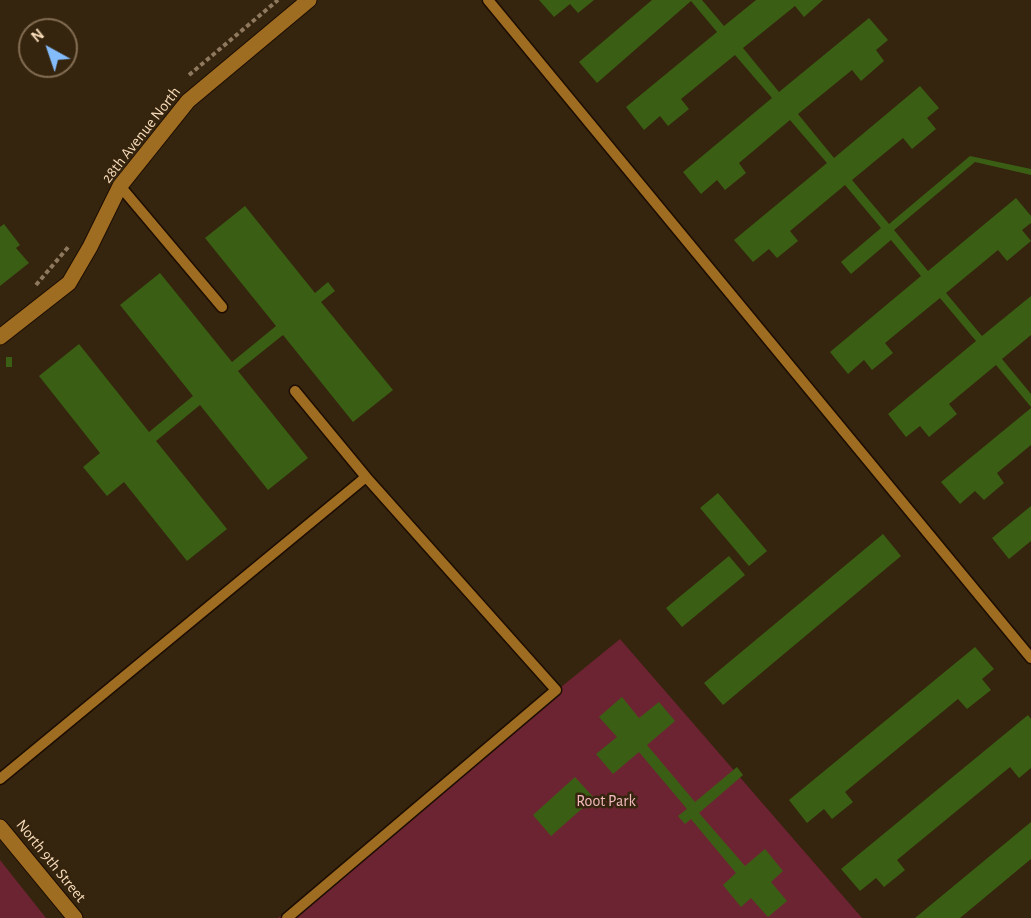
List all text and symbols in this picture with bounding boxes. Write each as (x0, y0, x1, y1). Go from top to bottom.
north arrow (18, 18, 78, 78)
text: N (28, 26, 47, 45)
street label: 28th Avenue North (97, 83, 185, 187)
park label: Root Park (576, 791, 636, 811)
street label: North 9th Street (12, 816, 90, 906)

